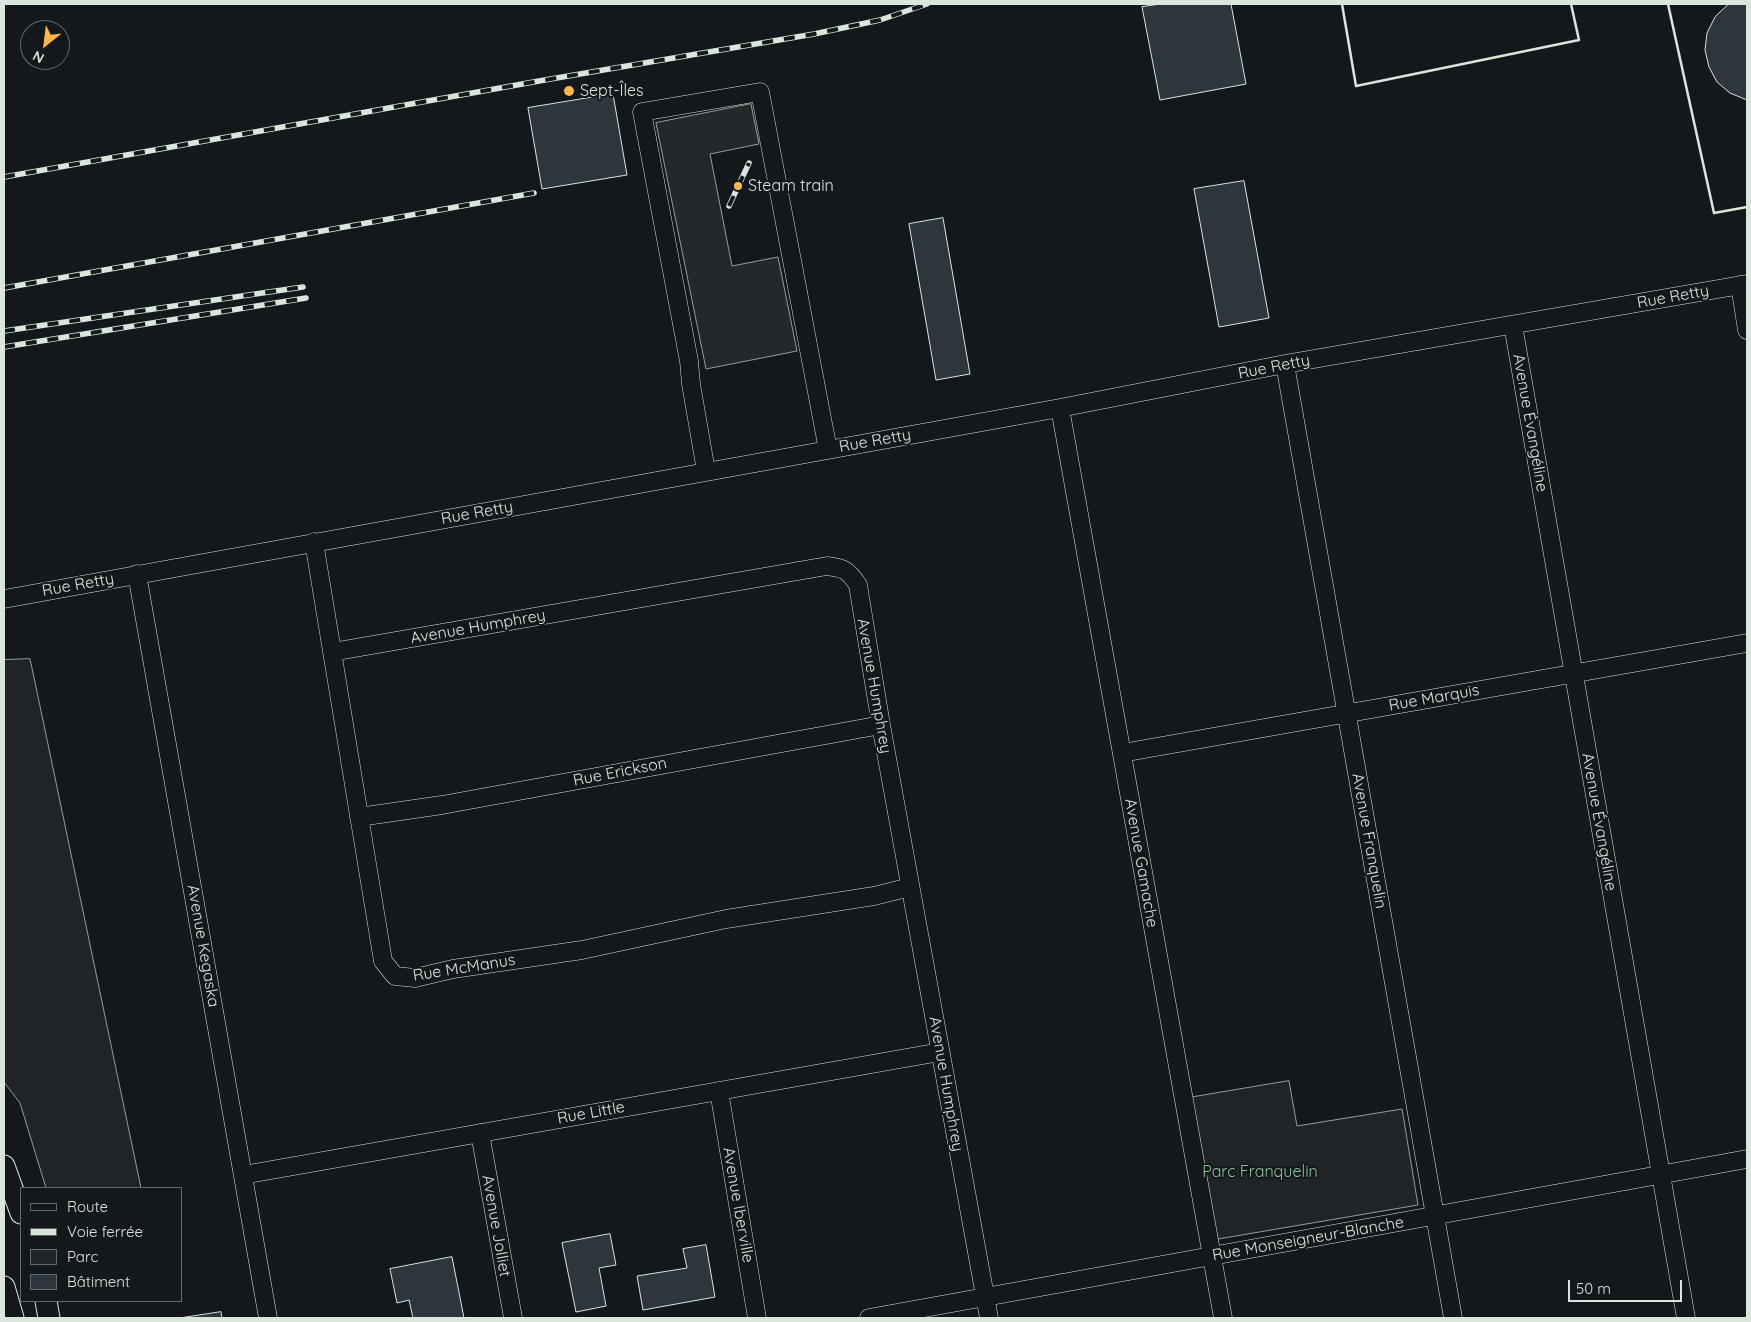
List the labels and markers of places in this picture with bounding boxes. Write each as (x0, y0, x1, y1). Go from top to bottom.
place label: Sept-Îles (580, 81, 643, 101)
marker: Sept-Îles (562, 84, 576, 98)
place label: Steam train (748, 176, 834, 196)
marker: Steam train (732, 180, 744, 192)

